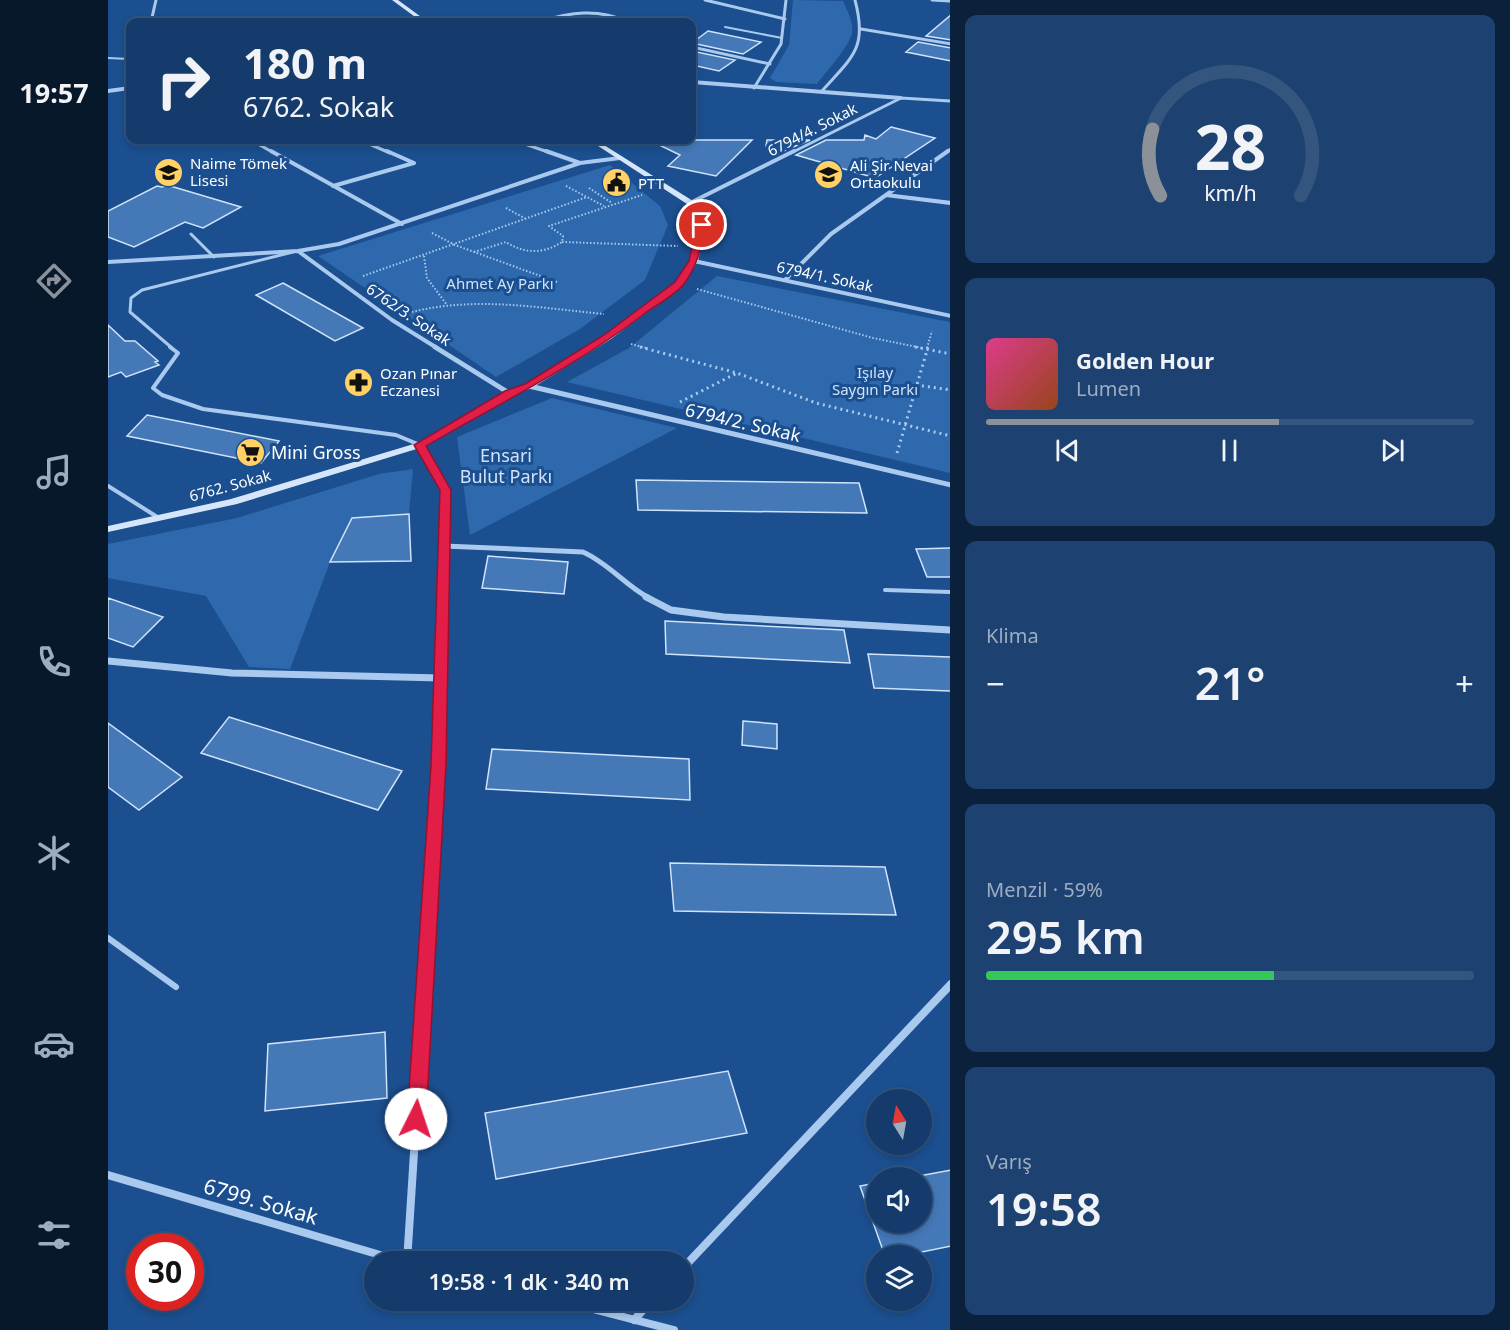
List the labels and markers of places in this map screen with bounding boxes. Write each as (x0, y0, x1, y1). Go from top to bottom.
place label: Naime Tömek Lisesi (190, 153, 287, 190)
place label: Ali Şir Nevai Ortaokulu (850, 155, 933, 192)
school or university icon: Naime Tömek Lisesi (153, 156, 185, 188)
school or university icon: Ali Şir Nevai Ortaokulu (813, 158, 845, 190)
public building icon: PTT (601, 167, 633, 199)
place label: PTT (638, 173, 665, 193)
pin (676, 199, 727, 250)
place label: Ozan Pınar Eczanesi (380, 363, 457, 400)
pharmacy icon: Ozan Pınar Eczanesi (343, 366, 375, 398)
supermarket icon: Mini Gross (234, 436, 266, 468)
place label: Mini Gross (271, 440, 361, 464)

